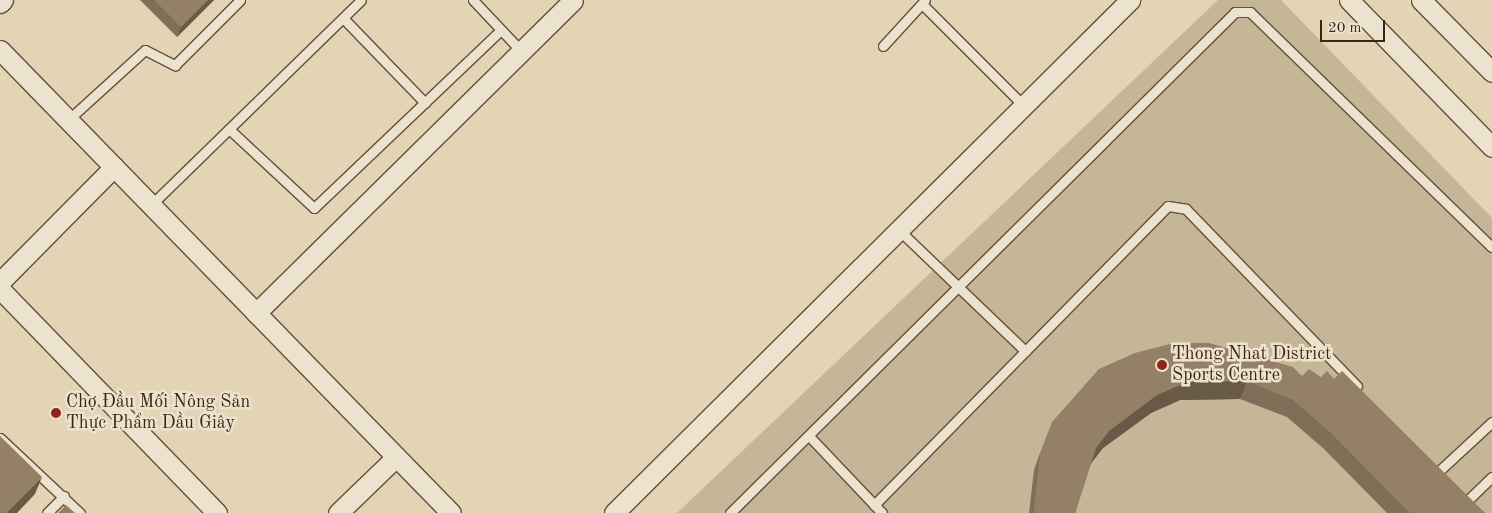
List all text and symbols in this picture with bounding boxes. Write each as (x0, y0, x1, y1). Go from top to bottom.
scale bar (1322, 10, 1387, 42)
text: 20 m (1328, 21, 1362, 36)
place label: Thong Nhat District Sports Centre (1172, 344, 1331, 386)
marker: Thong Nhat District Sports Centre (1156, 359, 1168, 371)
place label: Chợ Đầu Mối Nông Sản Thực Phẩm Dầu Giây (66, 392, 250, 434)
marker: Chợ Đầu Mối Nông Sản Thực Phẩm Dầu Giây (50, 407, 62, 419)

